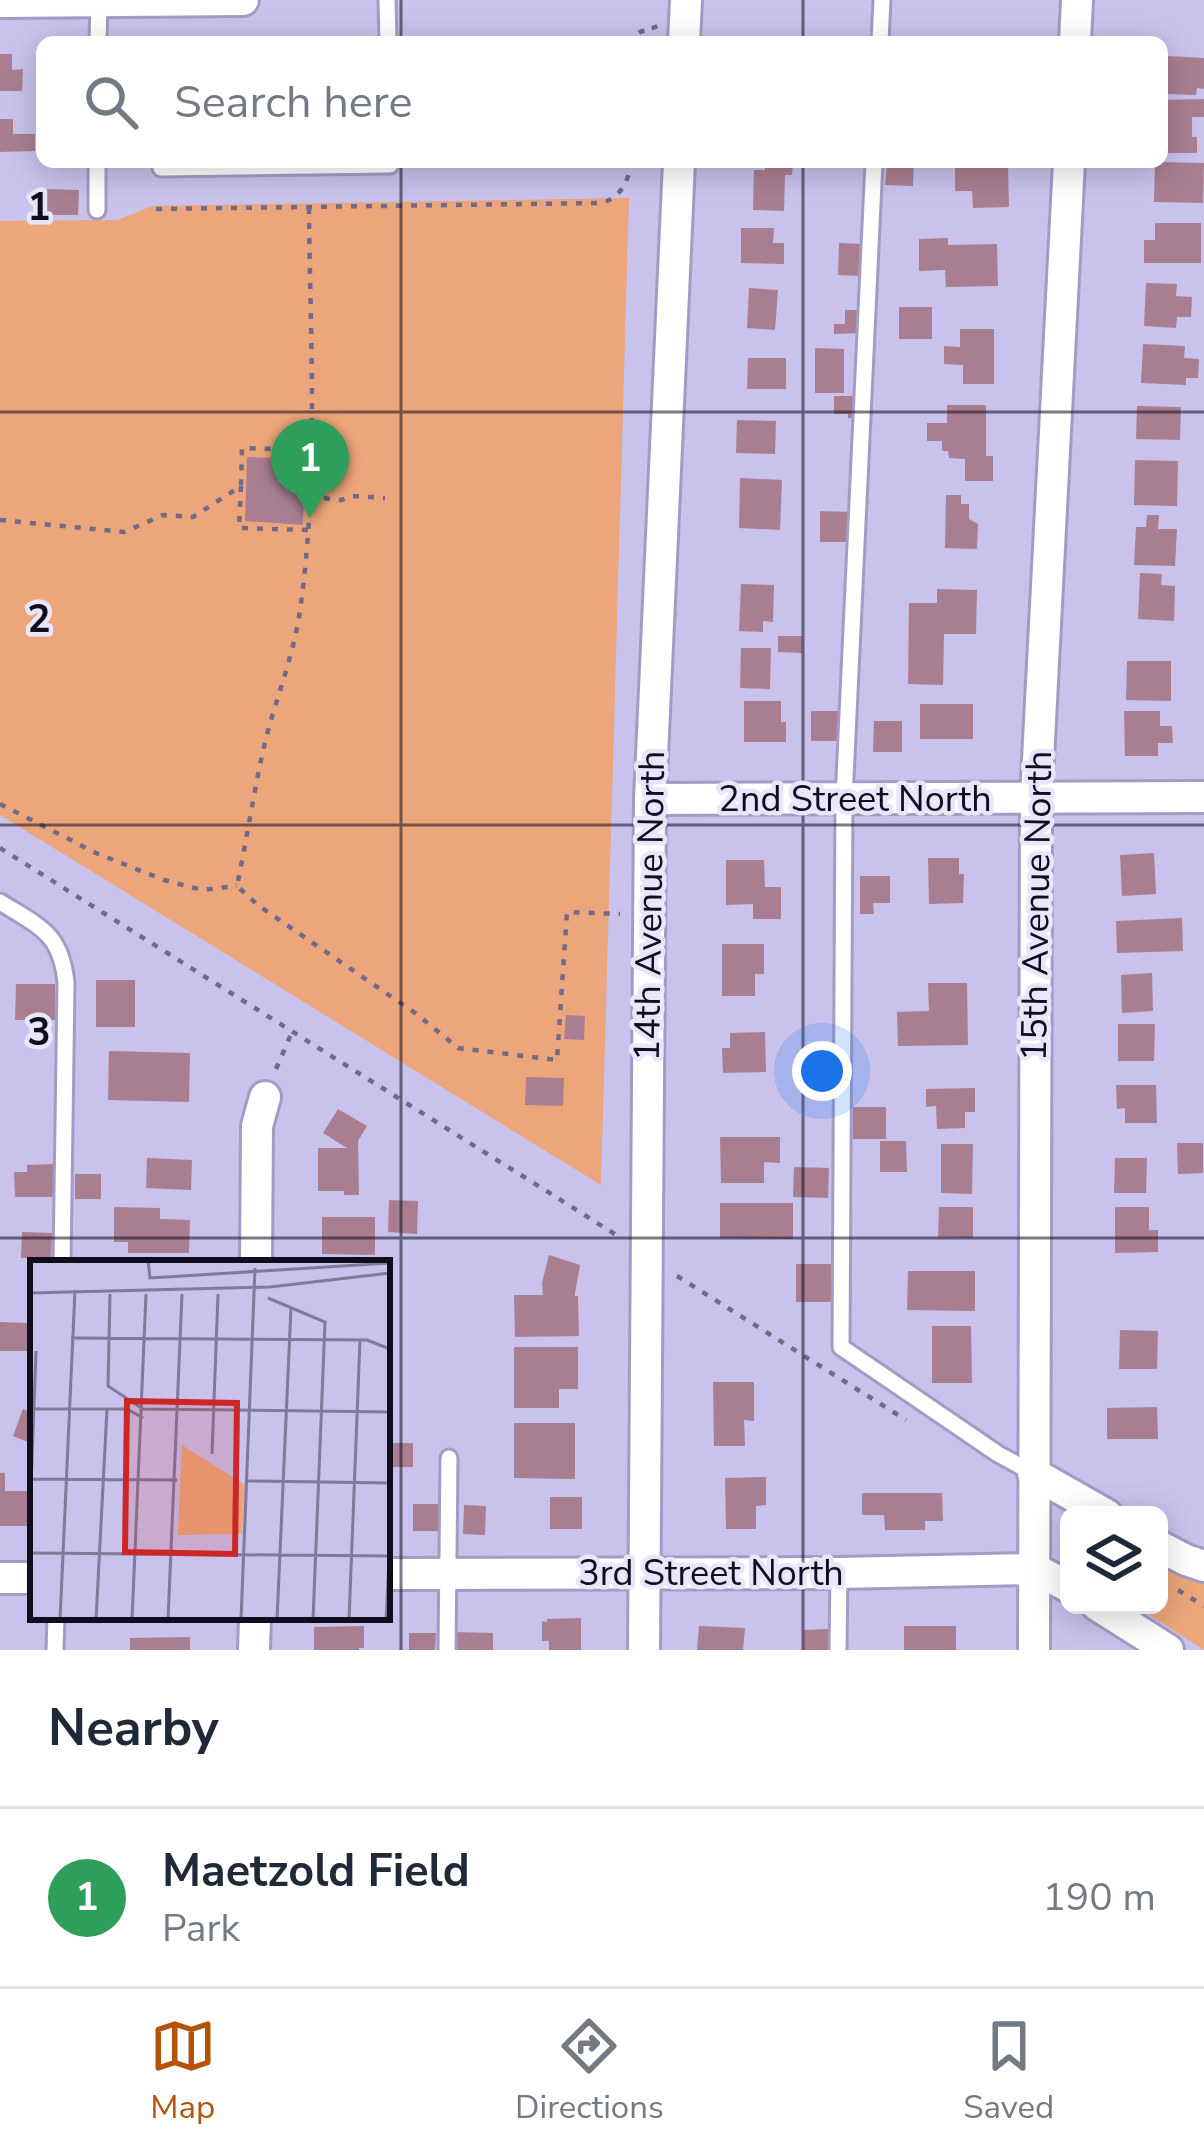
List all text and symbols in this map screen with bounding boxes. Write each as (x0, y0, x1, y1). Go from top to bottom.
search box (36, 36, 1168, 168)
icon: search (78, 69, 144, 135)
text: Search here (174, 72, 413, 133)
text: 1 (27, 181, 51, 234)
pin: 1 (271, 419, 349, 518)
text: 2 (27, 593, 51, 646)
street label: 14th Avenue North (623, 750, 677, 1062)
street label: 15th Avenue North (1010, 750, 1064, 1062)
street label: 2nd Street North (718, 775, 992, 824)
text: 3 (27, 1006, 51, 1059)
your location (792, 1041, 852, 1101)
inset map (30, 1260, 390, 1620)
map controls (1060, 1506, 1168, 1614)
button: layers (1060, 1506, 1168, 1614)
street label: 3rd Street North (578, 1549, 844, 1598)
text: Nearby (48, 1693, 219, 1763)
text: Maetzold Field (162, 1841, 470, 1902)
text: 1 (75, 1871, 99, 1924)
text: 190 m (1042, 1871, 1156, 1924)
text: Park (162, 1902, 240, 1955)
tab: Map (150, 2013, 216, 2130)
tab: Directions (515, 2013, 664, 2130)
tab: Saved (963, 2013, 1054, 2130)

